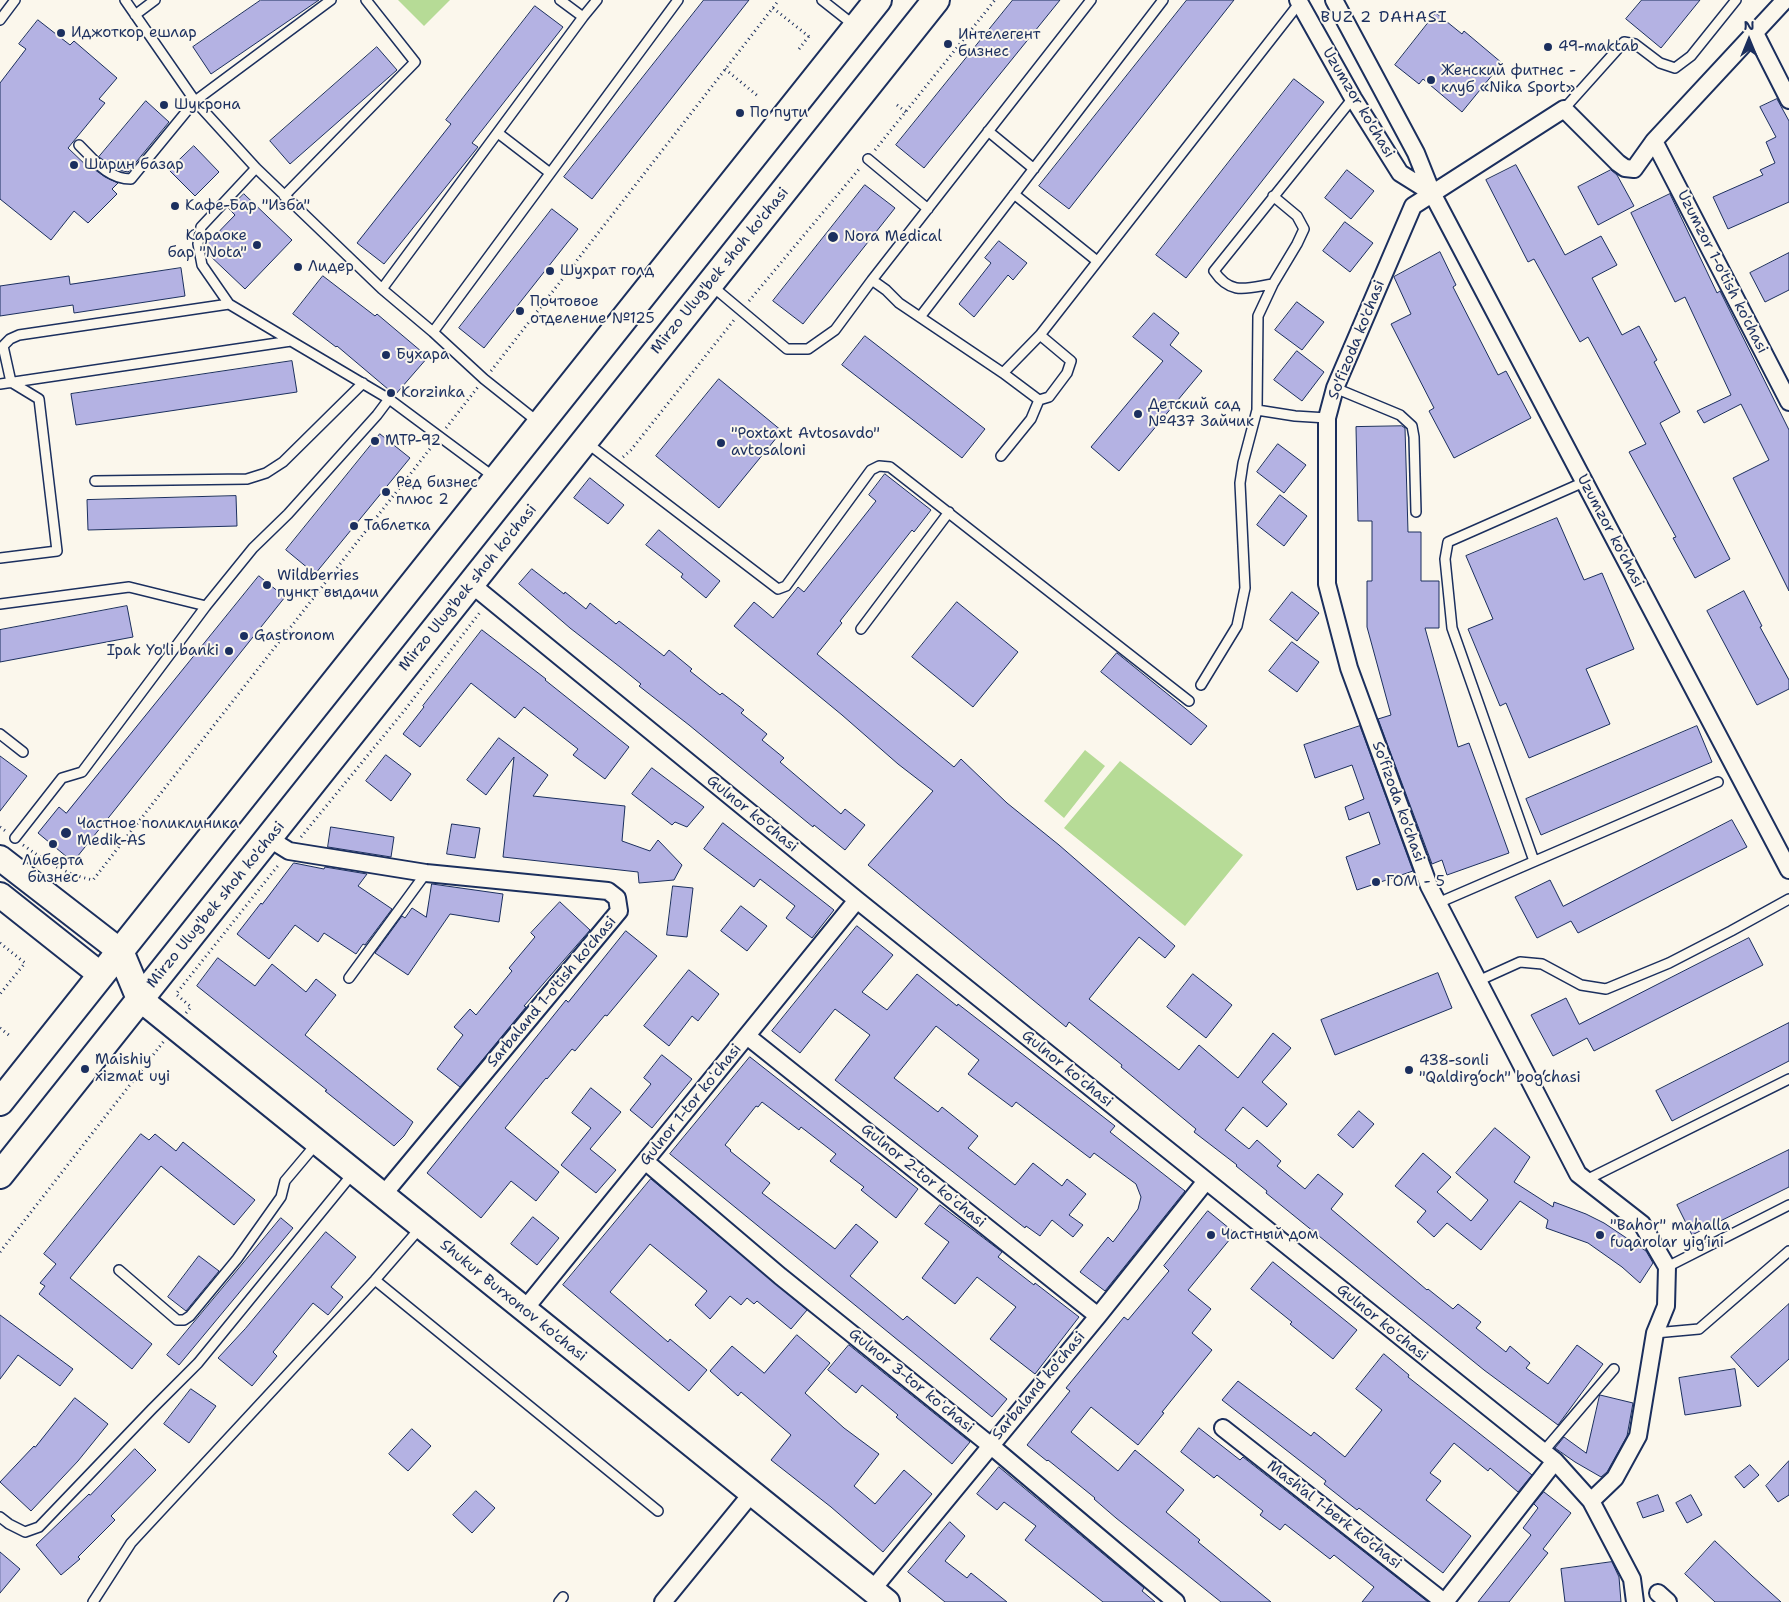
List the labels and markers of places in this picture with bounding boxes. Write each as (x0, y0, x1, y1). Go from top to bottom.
place label: Иджоткор ешлар (71, 24, 197, 42)
place label: Интелегент бизнес (958, 26, 1040, 61)
marker: Иджоткор ешлар (55, 27, 67, 39)
marker: Интелегент бизнес (942, 38, 954, 50)
place label: 49-maktab (1558, 38, 1639, 56)
marker: 49-maktab (1542, 41, 1554, 53)
place label: Женский фитнес - клуб «Nika Sport» (1441, 62, 1576, 97)
marker: Женский фитнес - клуб «Nika Sport» (1425, 74, 1437, 86)
place label: Шукрона (174, 96, 240, 114)
marker: Шукрона (158, 99, 170, 111)
place label: По пути (750, 104, 808, 122)
marker: По пути (734, 107, 746, 119)
place label: Ширин базар (84, 156, 184, 174)
marker: Ширин базар (68, 159, 80, 171)
place label: Кафе-Бар "Изба" (185, 197, 310, 215)
marker: Кафе-Бар "Изба" (169, 200, 181, 212)
place label: Караоке бар "Nota" (167, 227, 247, 262)
place label: Nora Medical (844, 228, 942, 246)
marker: Nora Medical (826, 230, 840, 244)
marker: Караоке бар "Nota" (251, 239, 263, 251)
place label: Лидер (308, 258, 354, 276)
marker: Лидер (292, 261, 304, 273)
place label: Шухрат голд (560, 262, 654, 280)
marker: Шухрат голд (544, 265, 556, 277)
place label: Почтовое отделение №125 (530, 293, 655, 328)
marker: Почтовое отделение №125 (514, 305, 526, 317)
place label: Бухара (396, 346, 449, 364)
marker: Бухара (380, 349, 392, 361)
place label: Korzinka (401, 384, 465, 402)
marker: Korzinka (385, 387, 397, 399)
place label: Детский сад №437 Зайчик (1148, 396, 1254, 431)
marker: Детский сад №437 Зайчик (1132, 408, 1144, 420)
place label: "Poxtaxt Avtosavdo" avtosaloni (731, 425, 880, 460)
place label: MTP-92 (385, 432, 441, 450)
marker: MTP-92 (369, 435, 381, 447)
marker: "Poxtaxt Avtosavdo" avtosaloni (715, 437, 727, 449)
place label: Ред бизнес плюс 2 (396, 474, 478, 509)
marker: Ред бизнес плюс 2 (380, 486, 392, 498)
place label: Таблетка (364, 517, 431, 535)
marker: Таблетка (348, 520, 360, 532)
place label: Wildberries пункт выдачи (277, 567, 379, 602)
marker: Wildberries пункт выдачи (261, 579, 273, 591)
place label: Gastronom (254, 627, 335, 645)
marker: Gastronom (238, 630, 250, 642)
place label: Ipak Yo'li banki (107, 642, 219, 660)
marker: Ipak Yo'li banki (223, 645, 235, 657)
place label: Частное поликлиника Medik-AS (77, 815, 239, 850)
marker: Частное поликлиника Medik-AS (59, 826, 73, 840)
marker: Либерта бизнес (47, 838, 59, 850)
place label: Либерта бизнес (22, 852, 84, 887)
place label: ГОМ - 5 (1386, 873, 1445, 891)
marker: ГОМ - 5 (1370, 876, 1382, 888)
place label: Maishiy xizmat uyi (95, 1051, 170, 1086)
place label: 438-sonli "Qaldirg‘och" bog‘chasi (1419, 1052, 1581, 1087)
marker: Maishiy xizmat uyi (79, 1063, 91, 1075)
marker: 438-sonli "Qaldirg‘och" bog‘chasi (1403, 1064, 1415, 1076)
place label: "Bahor" mahalla fuqarolar yig‘ini (1610, 1217, 1730, 1252)
place label: Частный дом (1221, 1226, 1318, 1244)
marker: Частный дом (1205, 1229, 1217, 1241)
marker: "Bahor" mahalla fuqarolar yig‘ini (1594, 1229, 1606, 1241)

